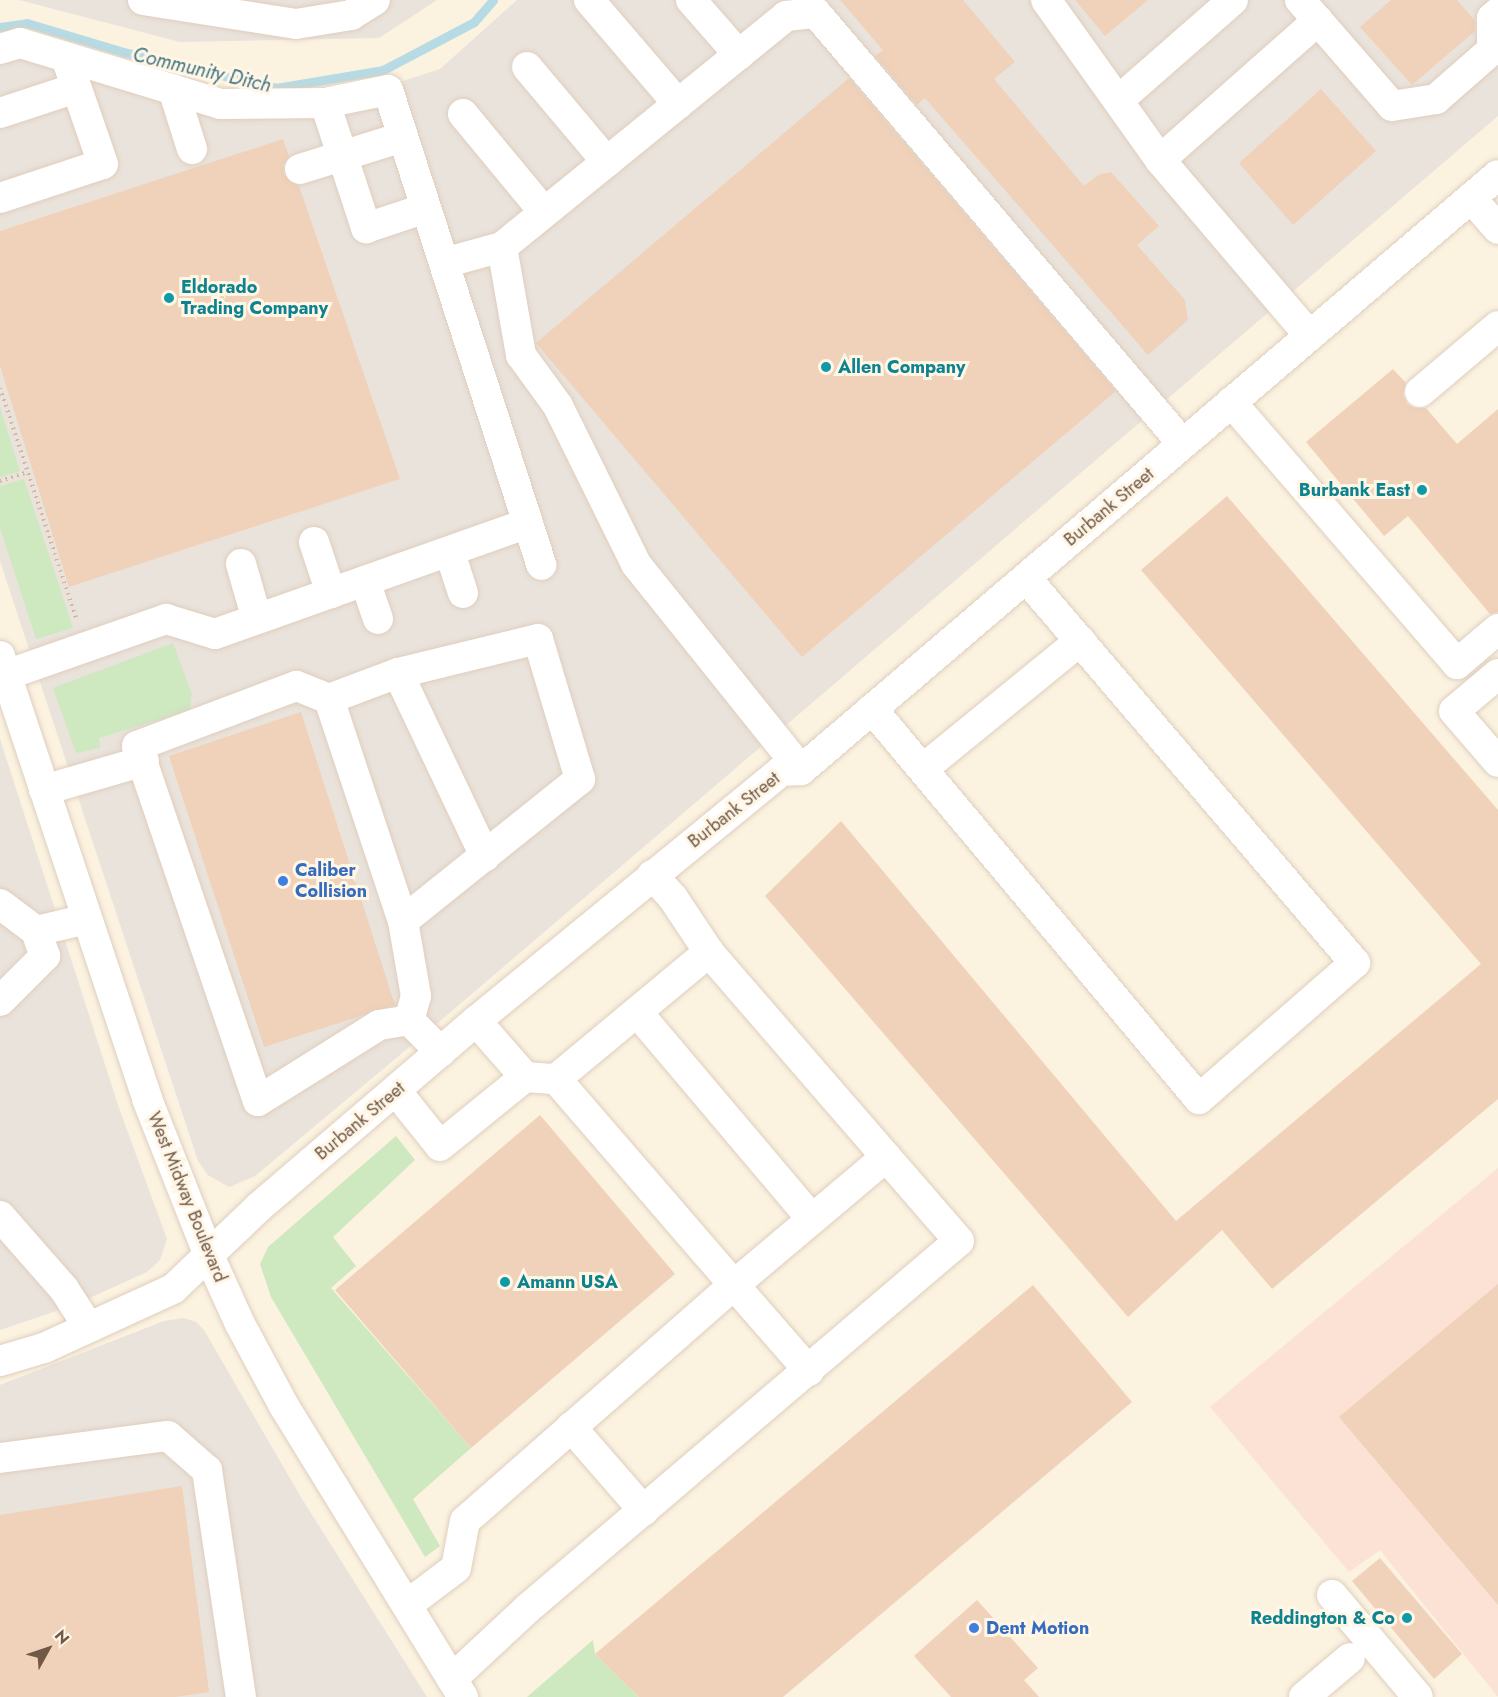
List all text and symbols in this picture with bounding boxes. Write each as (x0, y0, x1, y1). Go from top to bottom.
water label: Community Ditch (131, 42, 273, 98)
place label: Eldorado Trading Company (181, 277, 328, 320)
marker: Eldorado Trading Company (162, 291, 176, 305)
place label: Allen Company (838, 356, 965, 378)
marker: Allen Company (819, 360, 833, 374)
street label: Burbank Street (1060, 463, 1158, 551)
place label: Burbank East (1299, 479, 1410, 501)
marker: Burbank East (1415, 483, 1429, 497)
street label: Burbank Street (684, 768, 784, 852)
place label: Caliber Collision (295, 860, 367, 902)
marker: Caliber Collision (276, 874, 290, 888)
street label: Burbank Street (311, 1077, 409, 1165)
street label: West Midway Boulevard (143, 1109, 231, 1285)
place label: Amann USA (517, 1271, 618, 1293)
marker: Amann USA (498, 1275, 512, 1289)
place label: Reddington & Co (1250, 1607, 1395, 1629)
marker: Reddington & Co (1400, 1611, 1414, 1625)
place label: Dent Motion (986, 1617, 1089, 1639)
north arrow (18, 1619, 78, 1679)
marker: Dent Motion (967, 1621, 981, 1635)
text: N (49, 1625, 75, 1649)

